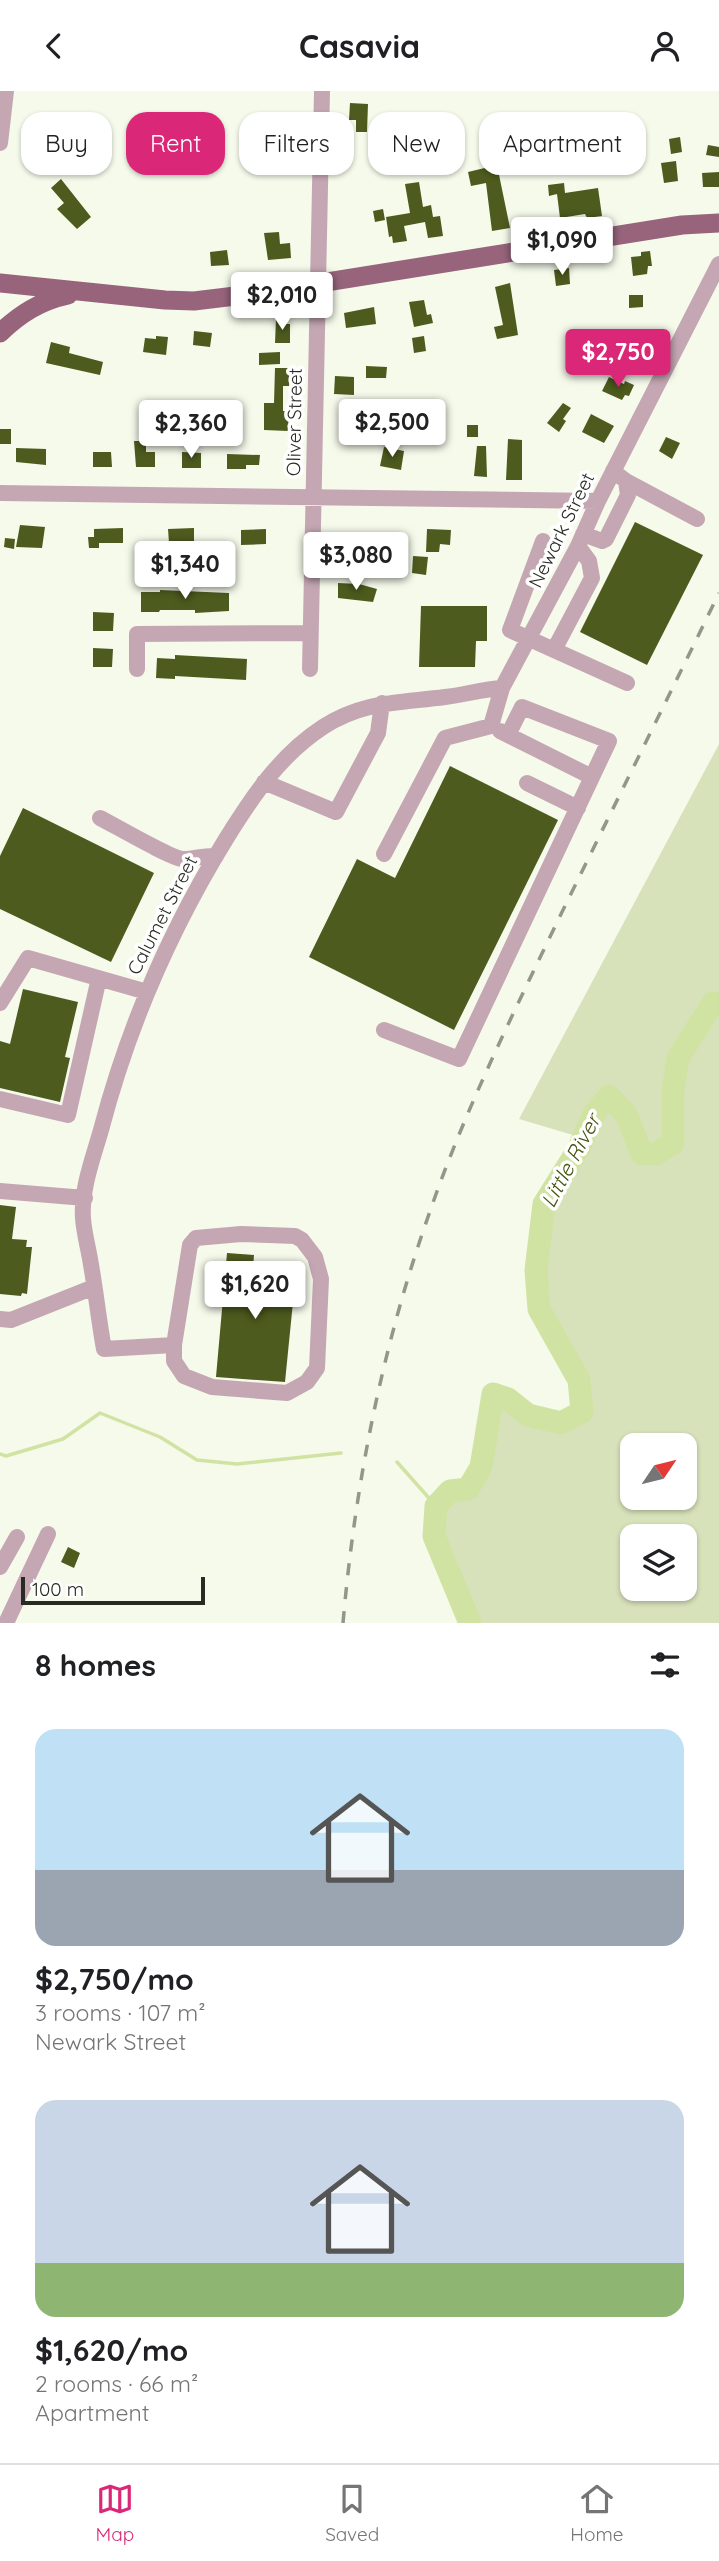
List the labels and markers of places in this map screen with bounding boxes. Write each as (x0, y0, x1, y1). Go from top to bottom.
pin: $1,090 (505, 218, 619, 277)
pin: $2,010 (225, 273, 339, 332)
pin: $2,750 (561, 329, 675, 389)
pin: $2,500 (335, 399, 449, 459)
pin: $2,360 (134, 401, 248, 460)
pin: $3,080 (299, 533, 413, 592)
pin: $1,340 (128, 541, 242, 601)
pin: $1,620 (198, 1261, 312, 1321)

